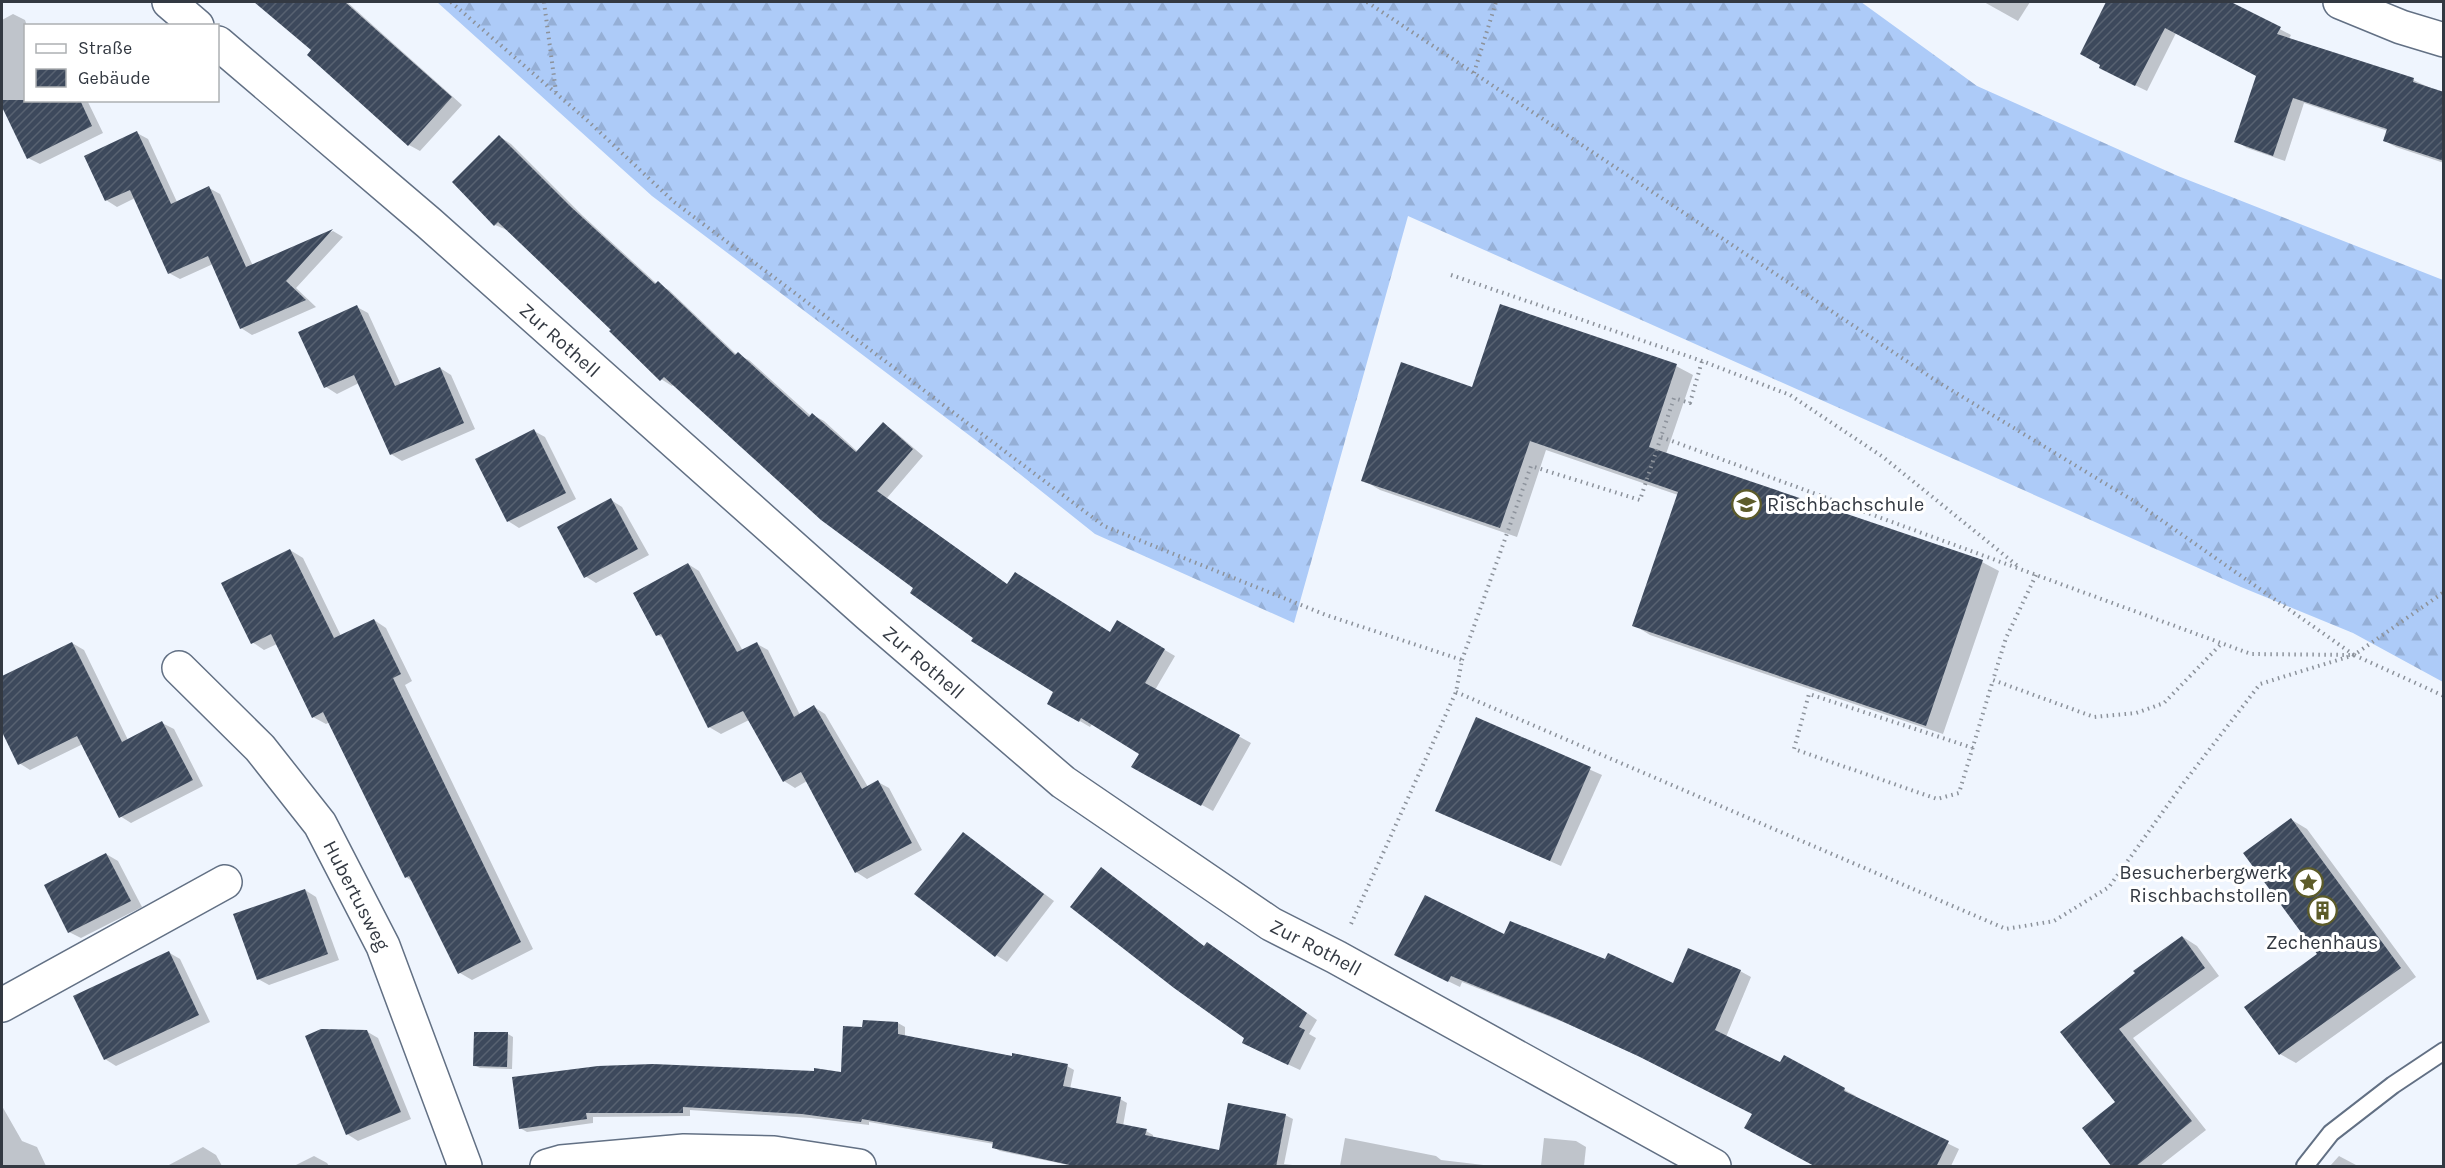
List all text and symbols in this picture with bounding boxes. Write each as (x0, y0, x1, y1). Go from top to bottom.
legend (24, 24, 219, 102)
text: Straße (78, 37, 132, 59)
text: Gebäude (78, 67, 150, 89)
street label: Zur Rothell (515, 298, 605, 382)
school or university icon: Rischbachschule (1730, 488, 1762, 520)
place label: Rischbachschule (1767, 493, 1924, 516)
street label: Zur Rothell (878, 621, 969, 704)
street label: Hubertusweg (319, 836, 395, 954)
place label: Besucherbergwerk Rischbachstollen (2119, 861, 2288, 907)
place icon: Besucherbergwerk Rischbachstollen (2293, 867, 2325, 899)
building icon: Zechenhaus (2306, 895, 2338, 927)
street label: Zur Rothell (1266, 914, 1366, 980)
place label: Zechenhaus (2266, 931, 2378, 954)

